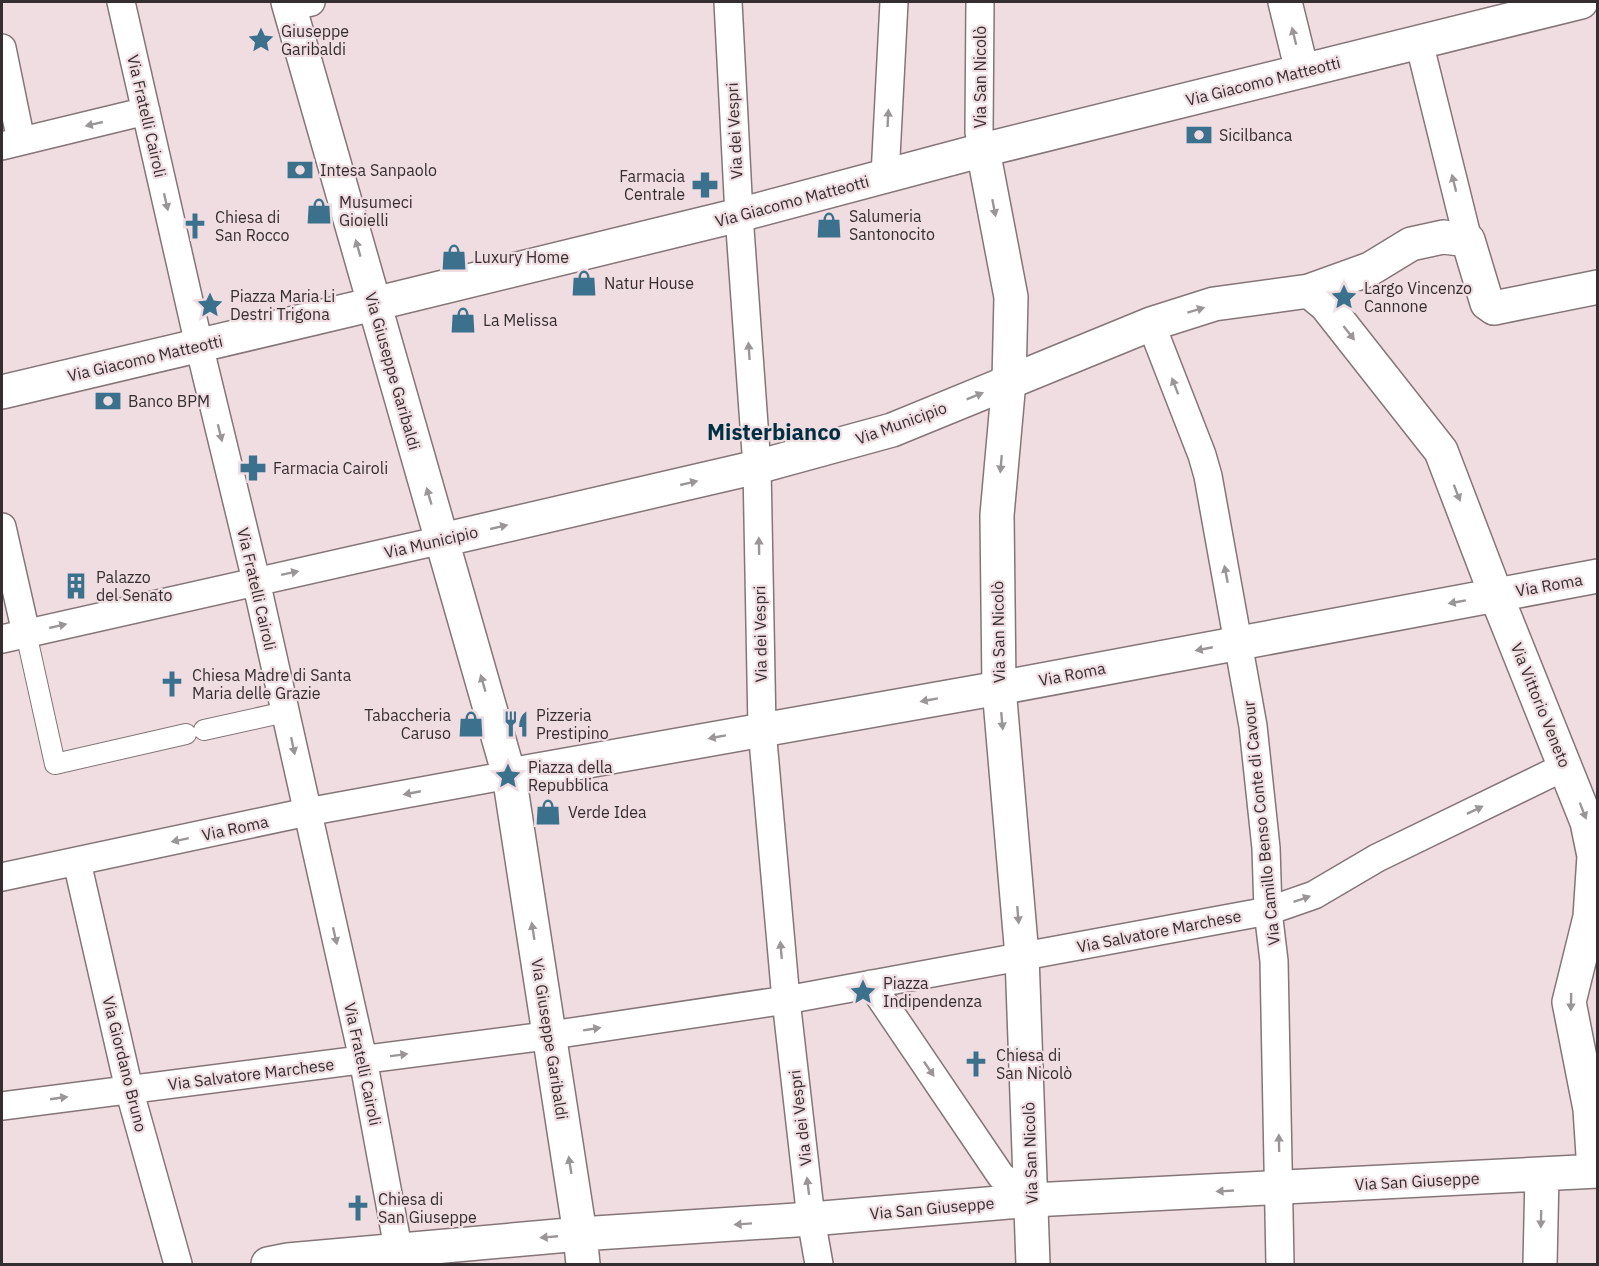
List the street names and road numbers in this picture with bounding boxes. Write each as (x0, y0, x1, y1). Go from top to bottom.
street label: Via San Nicolò (970, 26, 990, 128)
street label: Via Giacomo Matteotti (1184, 52, 1342, 110)
street label: Via Fratelli Cairoli (123, 53, 171, 179)
street label: Via dei Vespri (721, 82, 747, 180)
street label: Via Giacomo Matteotti (713, 171, 871, 231)
street label: Via Giuseppe Garibaldi (361, 290, 425, 452)
street label: Via Giacomo Matteotti (65, 330, 225, 386)
street label: Via Municipio (853, 397, 949, 449)
street label: Via Municipio (382, 522, 480, 562)
street label: Via Fratelli Cairoli (233, 526, 281, 652)
street label: Via Roma (1514, 569, 1584, 601)
street label: Via San Nicolò (987, 581, 1009, 683)
street label: Via dei Vespri (749, 585, 771, 683)
street label: Via Vittorio Veneto (1507, 640, 1575, 770)
street label: Via Roma (1037, 658, 1107, 690)
street label: Via Camillo Benso Conte di Cavour (1238, 700, 1284, 946)
street label: Via Roma (200, 811, 271, 845)
street label: Via Salvatore Marchese (1075, 905, 1243, 957)
street label: Via Giuseppe Garibaldi (527, 957, 573, 1121)
street label: Via Giordano Bruno (98, 994, 152, 1134)
street label: Via Fratelli Cairoli (340, 1001, 386, 1127)
street label: Via Salvatore Marchese (167, 1054, 335, 1094)
street label: Via dei Vespri (784, 1069, 816, 1167)
street label: Via San Nicolò (1018, 1101, 1042, 1204)
street label: Via San Giuseppe (1354, 1168, 1480, 1194)
street label: Via San Giuseppe (869, 1193, 995, 1223)

